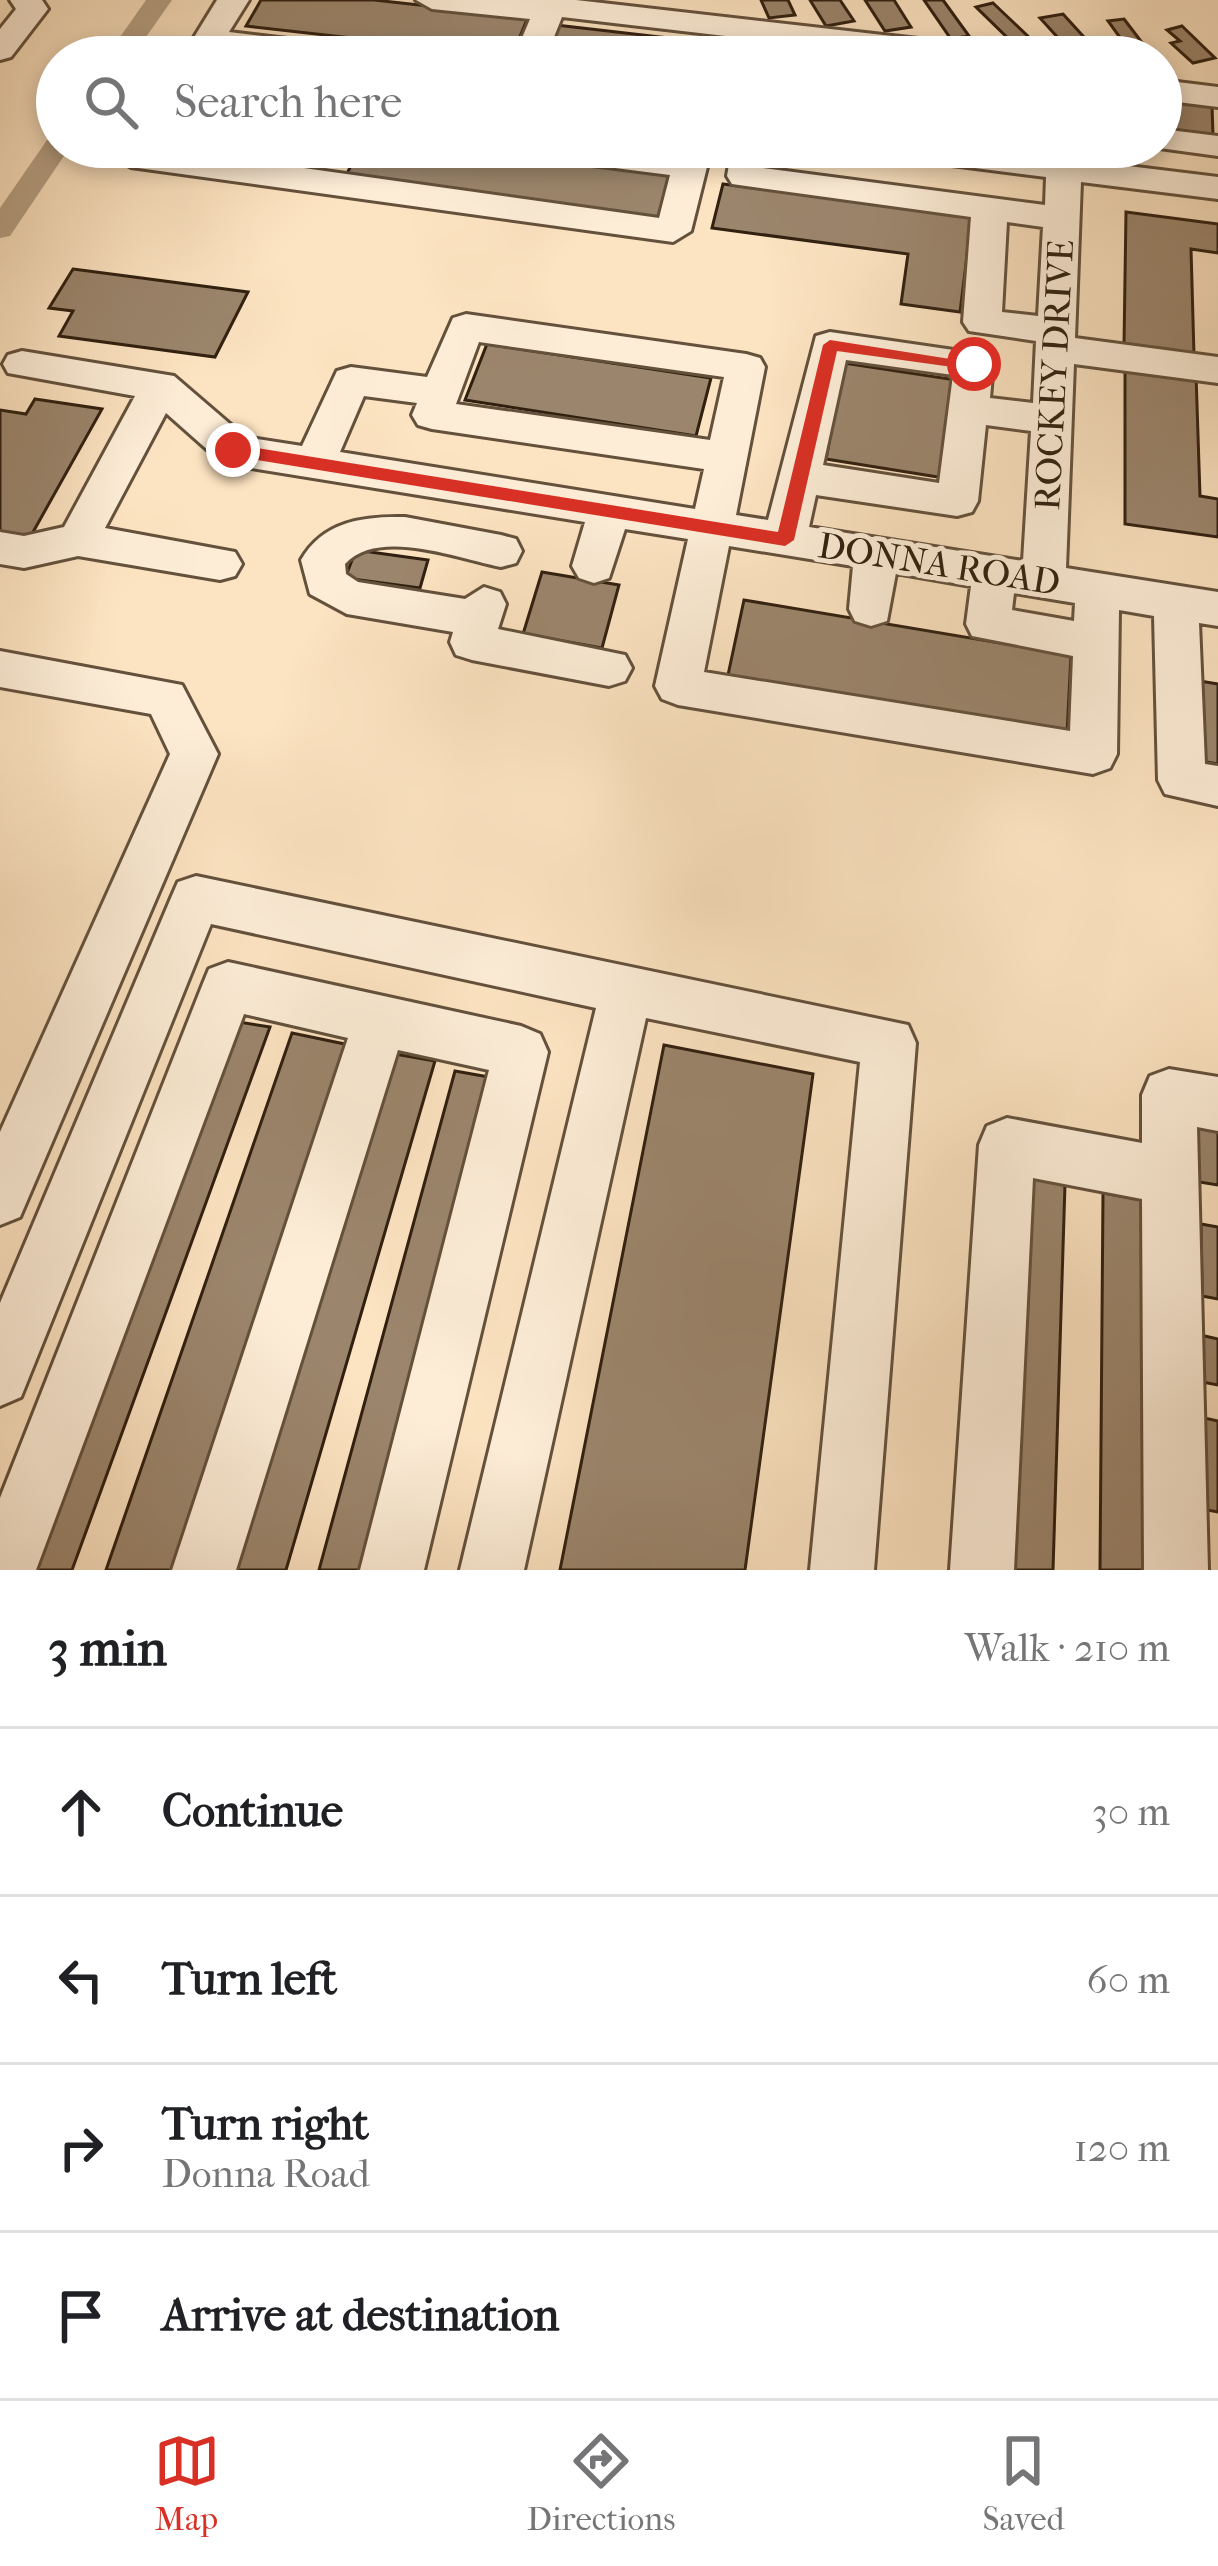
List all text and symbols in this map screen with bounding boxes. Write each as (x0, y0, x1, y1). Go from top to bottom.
search box (36, 36, 1182, 168)
icon: search (78, 69, 144, 135)
text: Search here (174, 76, 402, 129)
street label: ROCKEY DRIVE (1026, 239, 1082, 511)
route start (947, 337, 1001, 391)
route end (206, 423, 260, 477)
street label: DONNA ROAD (815, 524, 1063, 604)
text: 3 min (48, 1618, 167, 1678)
text: Walk · 210 m (965, 1625, 1170, 1671)
icon: ahead (48, 1779, 114, 1845)
text: Continue (162, 1785, 343, 1838)
text: 30 m (1092, 1789, 1170, 1835)
icon: left (48, 1947, 114, 2013)
text: Turn left (162, 1953, 337, 2006)
text: 60 m (1087, 1957, 1170, 2003)
text: Turn right (162, 2098, 369, 2151)
icon: right (48, 2115, 114, 2181)
text: 120 m (1074, 2125, 1170, 2171)
text: Donna Road (162, 2151, 370, 2197)
icon: arrive (48, 2283, 114, 2349)
text: Arrive at destination (162, 2289, 559, 2342)
tab: Map (154, 2428, 220, 2539)
tab: Directions (527, 2428, 675, 2539)
tab: Saved (983, 2428, 1064, 2539)

